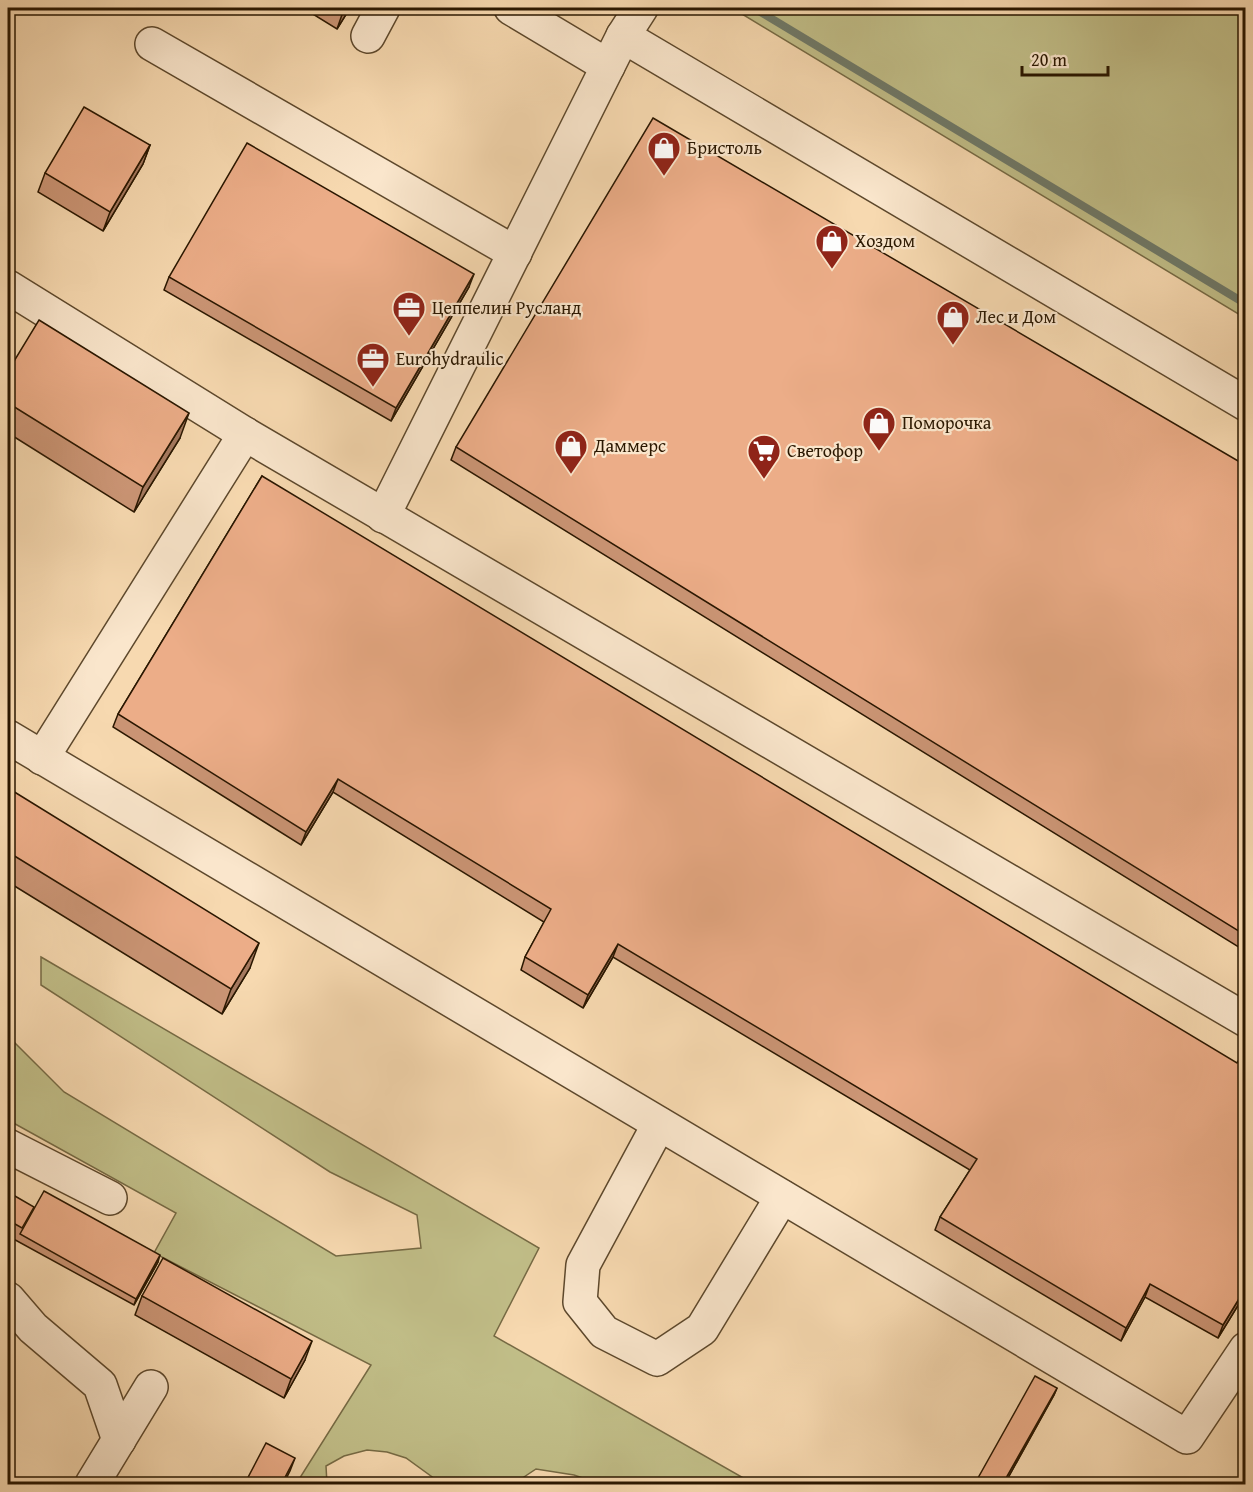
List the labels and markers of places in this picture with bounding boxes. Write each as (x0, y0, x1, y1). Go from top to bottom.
shop icon: Бристоль (646, 130, 682, 177)
place label: Бристоль (687, 134, 762, 161)
shop icon: Хоздом (814, 223, 850, 270)
place label: Хоздом (855, 227, 915, 254)
office icon: Цеппелин Русланд (391, 290, 427, 337)
place label: Цеппелин Русланд (432, 294, 582, 321)
shop icon: Лес и Дом (935, 299, 971, 346)
place label: Лес и Дом (976, 303, 1056, 330)
office icon: Eurohydraulic (355, 341, 391, 388)
place label: Eurohydraulic (396, 345, 503, 372)
shop icon: Поморочка (861, 405, 897, 452)
place label: Поморочка (902, 409, 992, 436)
shop icon: Даммерс (553, 428, 589, 475)
place label: Даммерс (593, 432, 666, 459)
supermarket icon: Светофор (746, 433, 782, 480)
place label: Светофор (787, 437, 863, 464)

